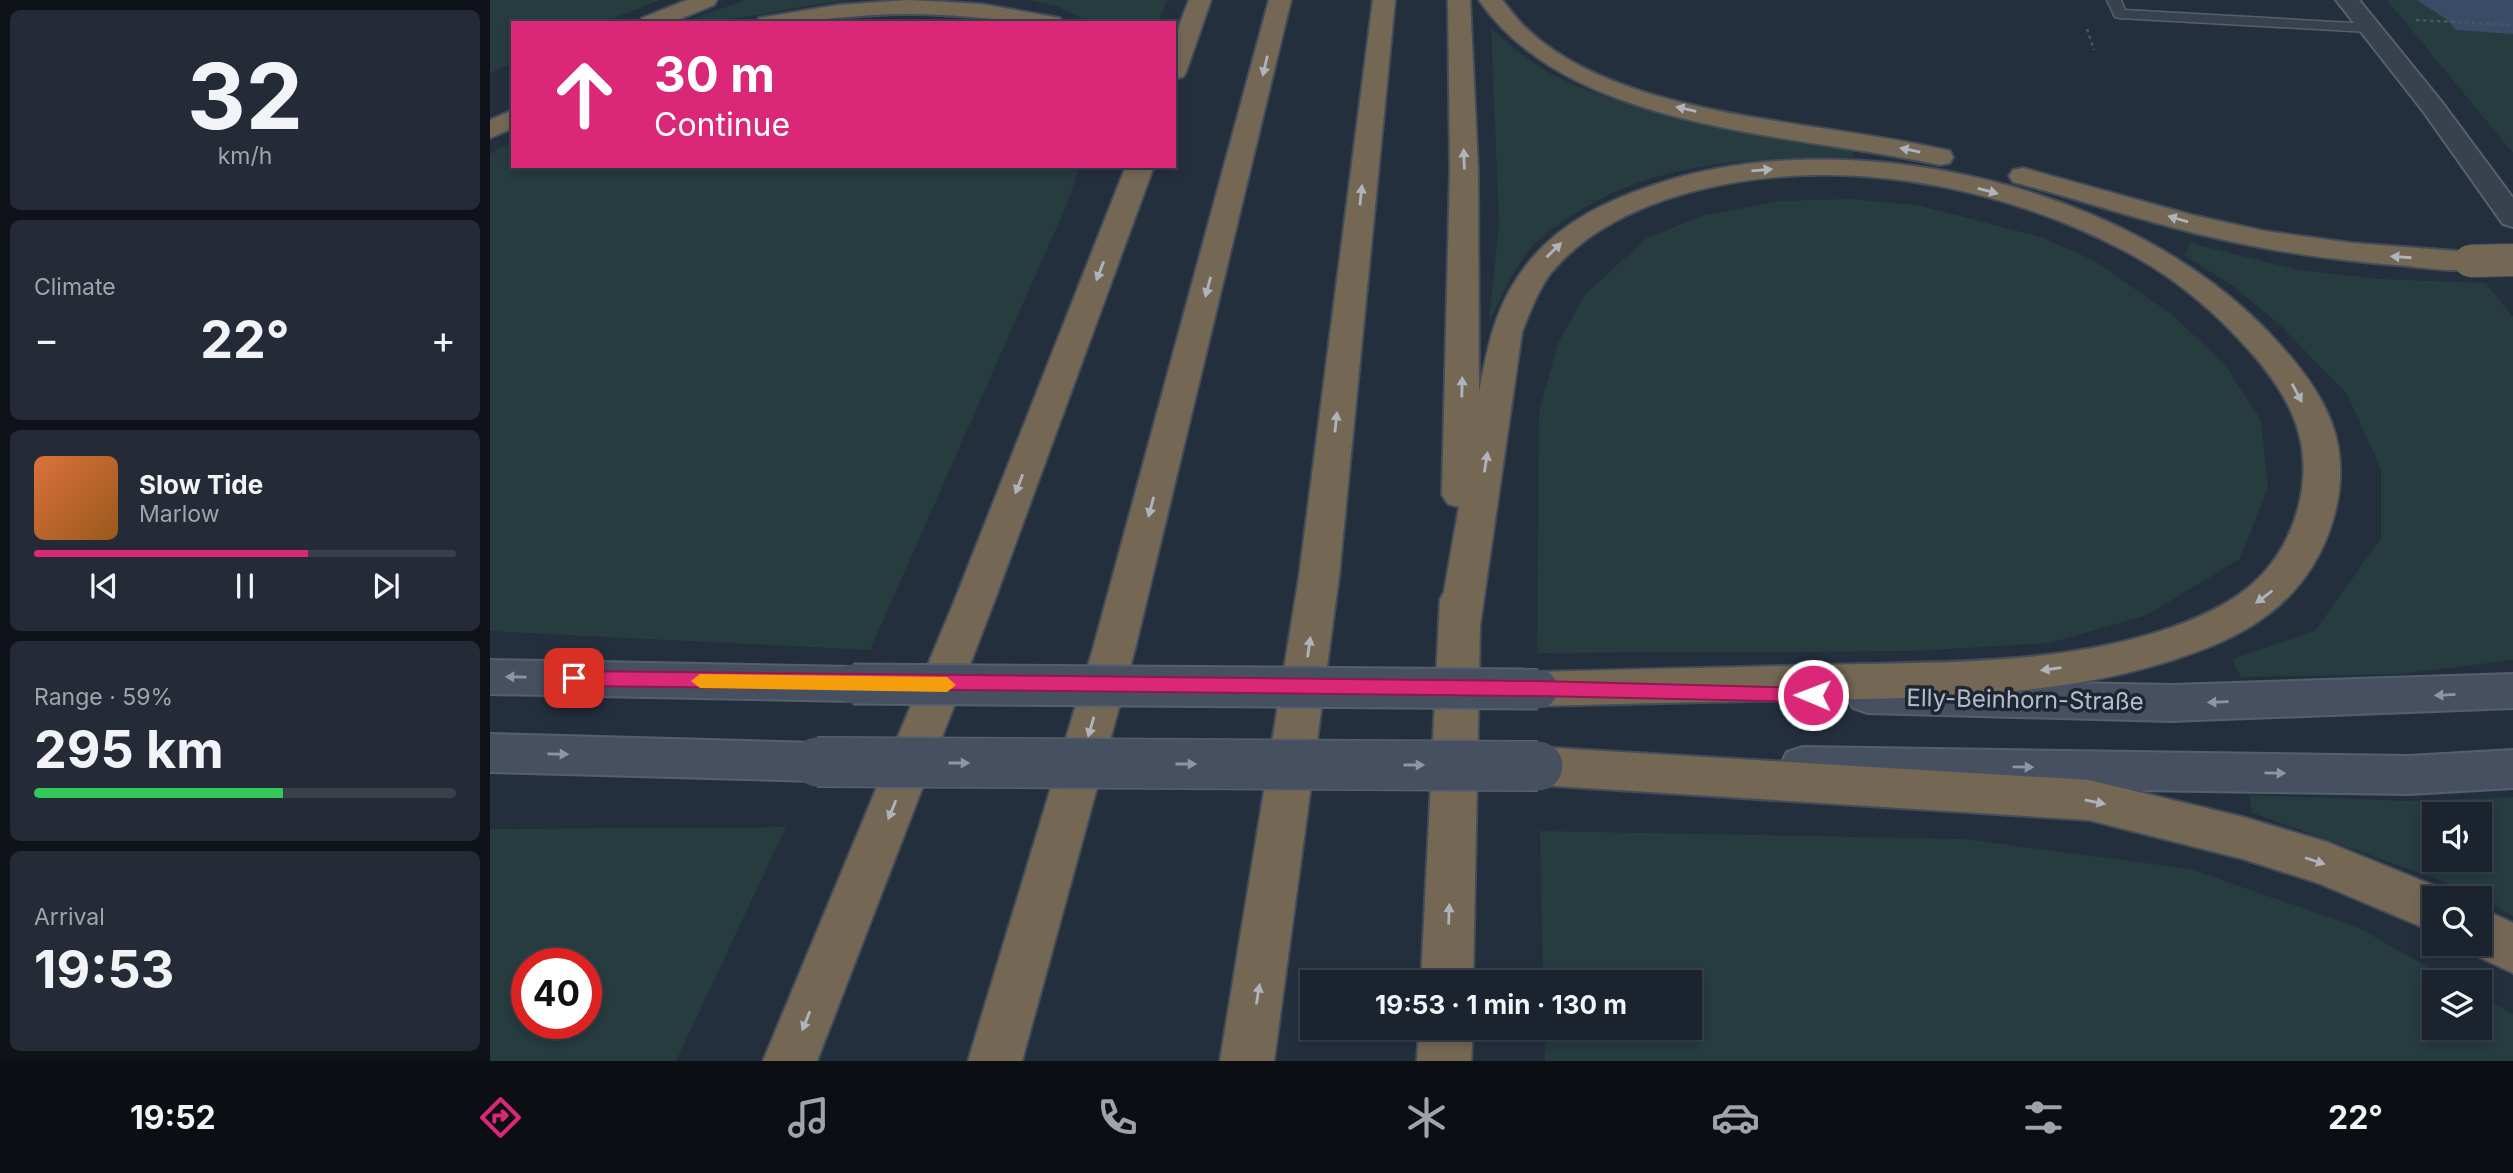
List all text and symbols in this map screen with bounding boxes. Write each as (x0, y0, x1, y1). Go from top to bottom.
text: 32 (187, 41, 303, 151)
text: 30 m (654, 45, 775, 104)
icon: ahead (539, 49, 630, 140)
one-way arrow (1259, 56, 1270, 78)
one-way arrow (1675, 103, 1697, 114)
text: Continue (654, 105, 790, 144)
text: km/h (218, 142, 272, 170)
one-way arrow (1899, 145, 1921, 156)
one-way arrow (1458, 148, 1470, 170)
one-way arrow (1751, 165, 1773, 176)
one-way arrow (1356, 184, 1367, 206)
one-way arrow (1977, 186, 1999, 197)
one-way arrow (2167, 214, 2188, 224)
one-way arrow (1545, 242, 1562, 259)
one-way arrow (2390, 252, 2412, 263)
one-way arrow (1095, 261, 1106, 282)
text: Climate (34, 273, 116, 301)
one-way arrow (1202, 276, 1213, 298)
text: 22° (200, 308, 290, 371)
text: − (34, 316, 59, 362)
text: + (431, 316, 456, 362)
one-way arrow (1456, 375, 1468, 397)
one-way arrow (2291, 384, 2303, 404)
one-way arrow (1331, 410, 1342, 432)
one-way arrow (1481, 451, 1492, 473)
text: Slow Tide (139, 469, 263, 500)
one-way arrow (1014, 473, 1025, 494)
one-way arrow (1145, 496, 1156, 518)
text: Marlow (139, 500, 219, 528)
icon: previous (85, 567, 123, 605)
icon: pause (226, 567, 264, 605)
icon: next (367, 567, 405, 605)
one-way arrow (2255, 590, 2273, 604)
one-way arrow (1304, 636, 1315, 658)
pin (544, 648, 604, 708)
position arrow (1776, 658, 1850, 732)
icon: arrive (555, 659, 593, 697)
one-way arrow (2040, 664, 2062, 675)
one-way arrow (504, 672, 526, 683)
text: Range · 59% (34, 683, 173, 711)
street label: Elly-Beinhorn-Straße (1906, 683, 2144, 716)
one-way arrow (2434, 690, 2456, 701)
one-way arrow (2206, 696, 2228, 707)
one-way arrow (1086, 716, 1096, 737)
text: 295 km (34, 718, 224, 781)
one-way arrow (547, 748, 569, 760)
one-way arrow (948, 757, 970, 769)
one-way arrow (1175, 758, 1197, 770)
one-way arrow (1403, 759, 1425, 771)
one-way arrow (2012, 762, 2034, 773)
one-way arrow (2264, 767, 2286, 778)
one-way arrow (2084, 797, 2106, 808)
one-way arrow (886, 799, 897, 820)
map controls (2422, 802, 2492, 1040)
button: sound (2422, 802, 2492, 872)
one-way arrow (2305, 856, 2326, 866)
button: search (2422, 886, 2492, 956)
one-way arrow (1444, 902, 1455, 924)
text: Arrival (34, 903, 105, 931)
text: 19:53 (34, 938, 174, 1001)
speed limit sign: 40 (511, 948, 602, 1039)
button: layers (2422, 970, 2492, 1040)
one-way arrow (1252, 982, 1263, 1004)
text: 19:53 · 1 min · 130 m (1375, 989, 1627, 1020)
one-way arrow (801, 1010, 812, 1031)
icon: directions (476, 1093, 525, 1142)
icon: music (784, 1093, 833, 1142)
icon: phone (1093, 1093, 1142, 1142)
icon: climate (1402, 1093, 1451, 1142)
icon: car (1711, 1093, 1760, 1142)
icon: filters (2019, 1093, 2068, 1142)
text: 19:52 (130, 1098, 216, 1137)
text: 22° (2328, 1098, 2383, 1137)

